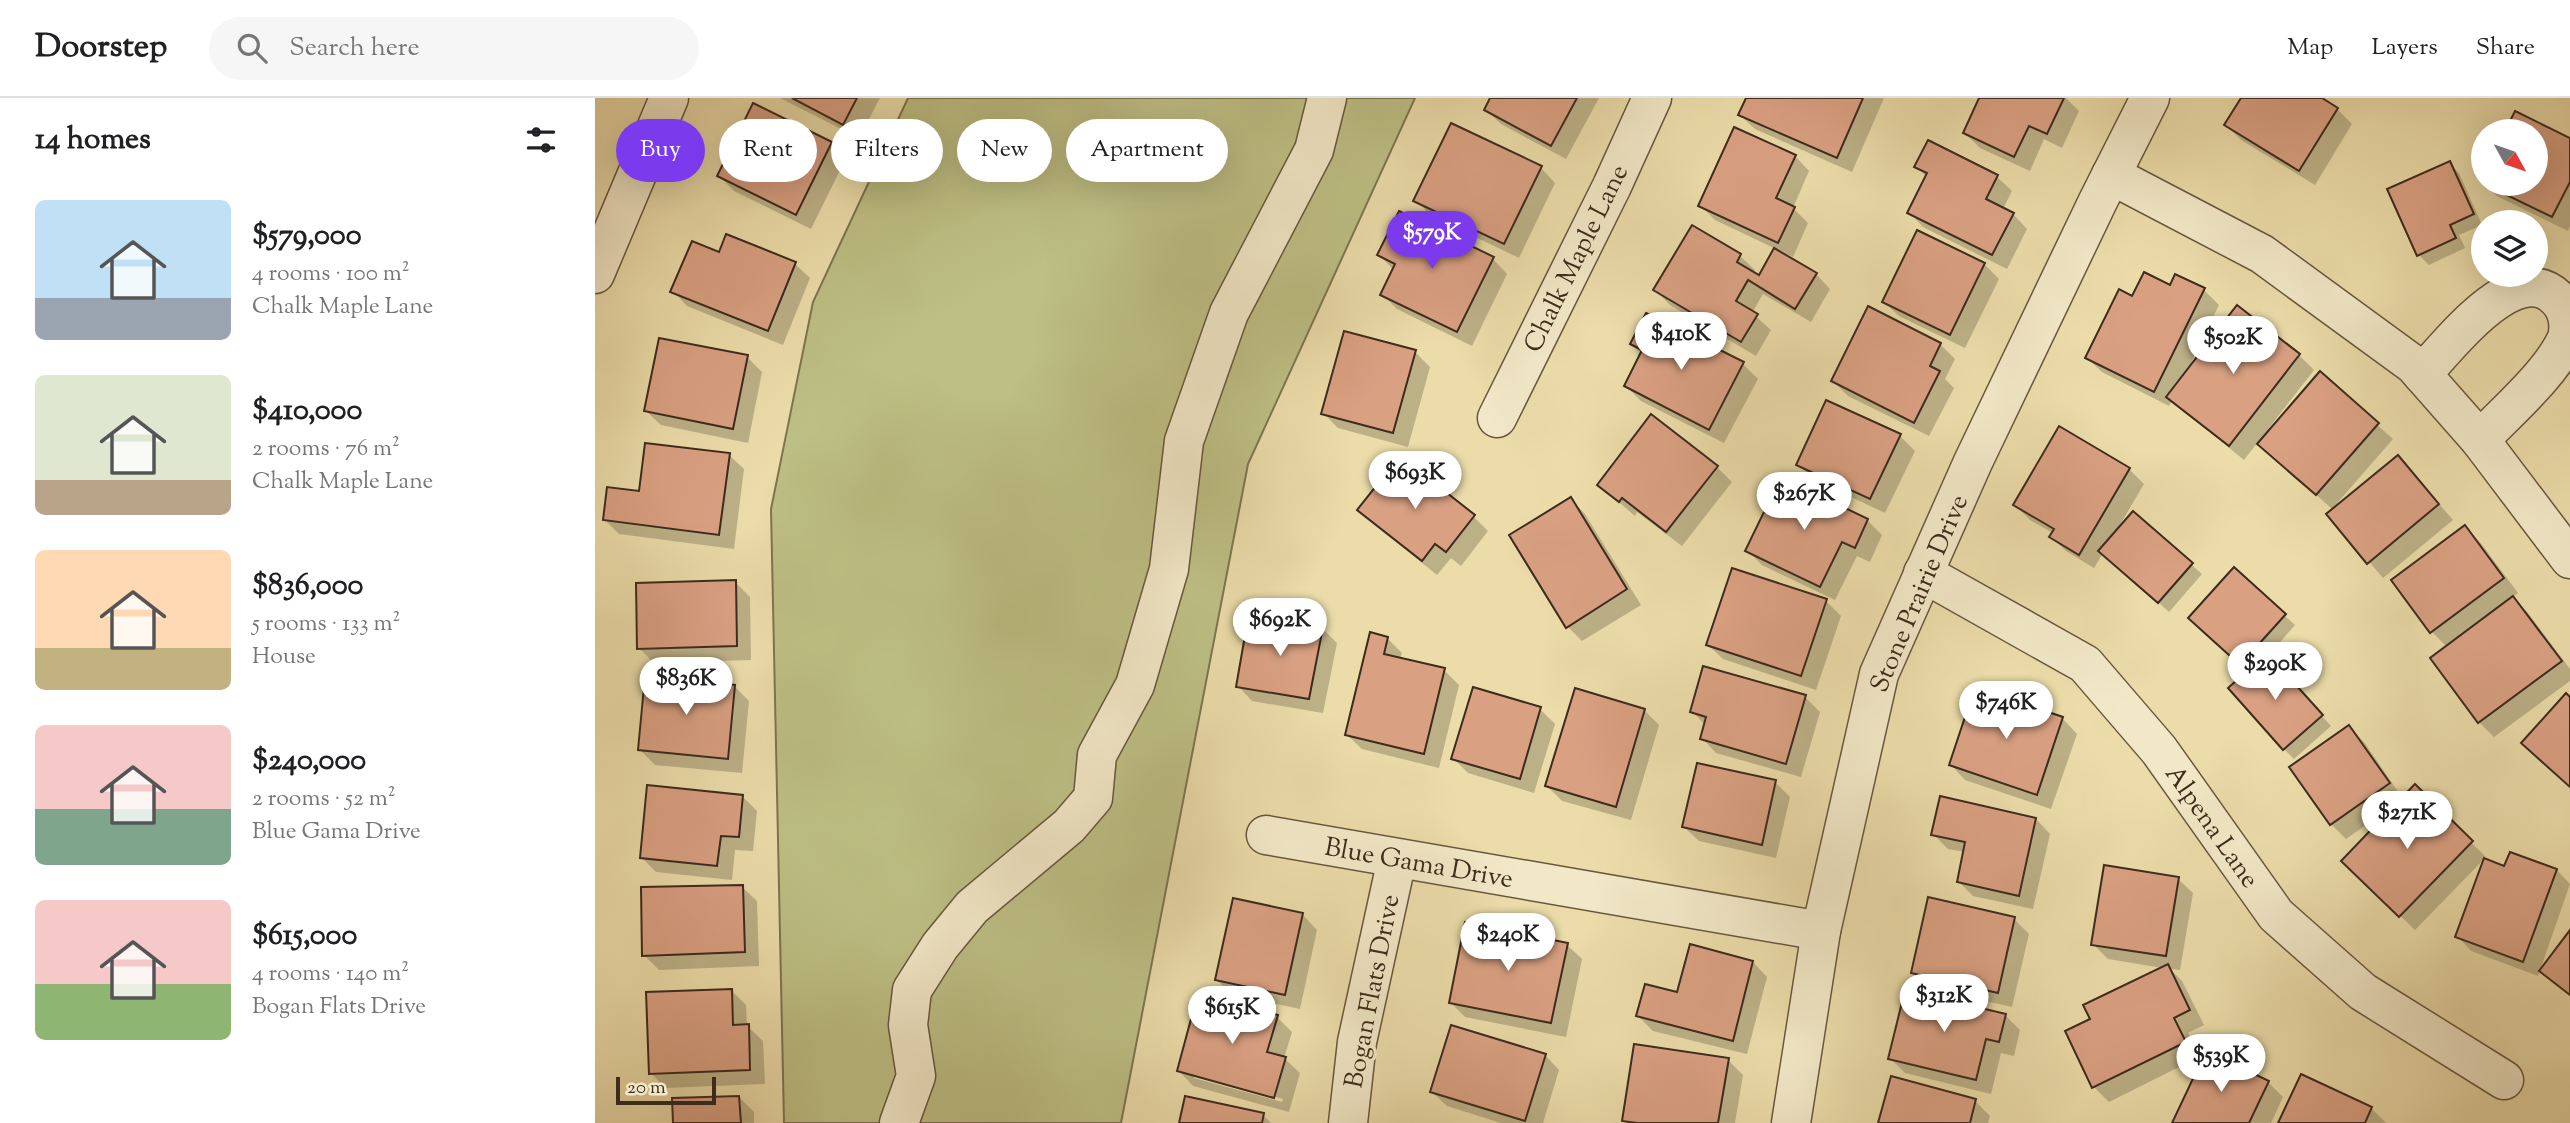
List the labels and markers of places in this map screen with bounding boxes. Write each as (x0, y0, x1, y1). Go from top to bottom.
pin: $579K (1383, 212, 1481, 271)
pin: $410K (1632, 313, 1730, 372)
pin: $502K (2184, 316, 2282, 376)
pin: $693K (1366, 452, 1464, 511)
pin: $267K (1755, 472, 1853, 532)
pin: $692K (1231, 598, 1329, 658)
pin: $290K (2226, 642, 2324, 702)
pin: $836K (637, 658, 735, 717)
pin: $746K (1957, 682, 2055, 741)
pin: $271K (2358, 792, 2456, 851)
pin: $240K (1459, 914, 1557, 973)
pin: $312K (1895, 974, 1993, 1034)
pin: $615K (1183, 986, 1281, 1046)
pin: $539K (2172, 1034, 2270, 1094)

